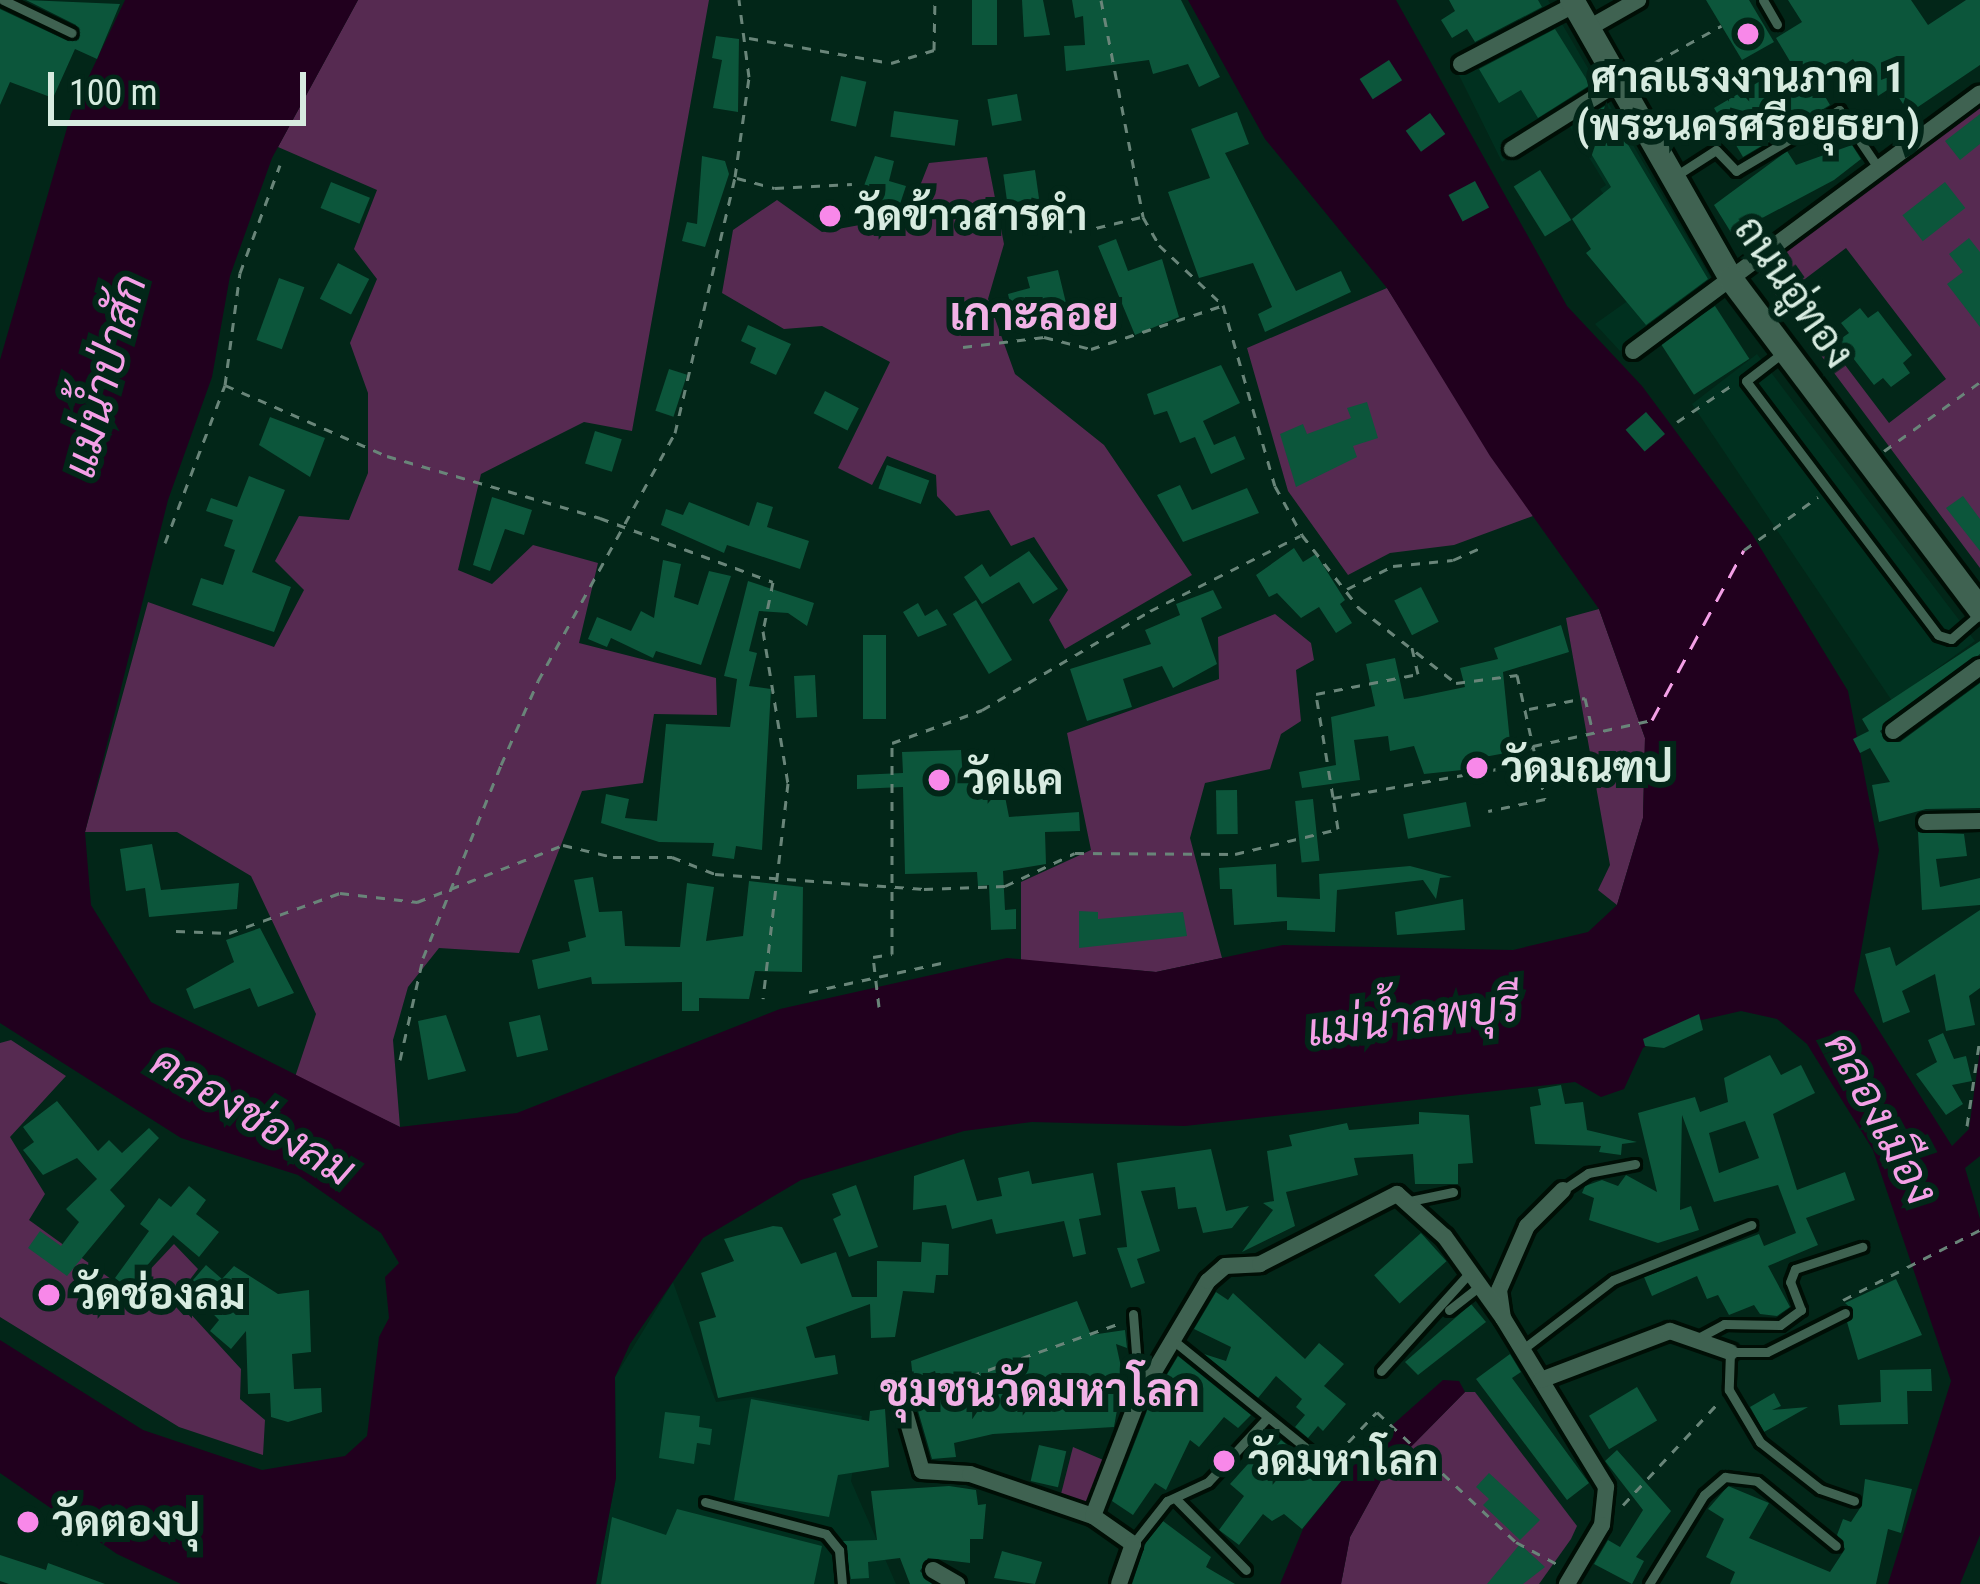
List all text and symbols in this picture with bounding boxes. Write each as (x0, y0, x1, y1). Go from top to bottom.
marker: ศาลแรงงานภาค 1 (พระนครศรีอยุธยา) (1735, 21, 1761, 47)
scale bar (54, 48, 312, 122)
place label: ศาลแรงงานภาค 1 (พระนครศรีอยุธยา) (1576, 53, 1920, 152)
text: 100 m (69, 72, 158, 114)
place label: วัดข้าวสารดำ (854, 191, 1087, 241)
marker: วัดข้าวสารดำ (817, 203, 843, 229)
street label: ถนนอู่ทอง (1723, 206, 1865, 378)
water label: แม่น้ำป่าสัก (52, 269, 158, 483)
district label: เกาะลอย (949, 288, 1119, 342)
place label: วัดมณฑป (1501, 743, 1673, 793)
place label: วัดแค (963, 755, 1063, 805)
marker: วัดมณฑป (1464, 755, 1490, 781)
marker: วัดแค (926, 767, 952, 793)
water label: แม่น้ำลพบุรี (1304, 978, 1522, 1058)
water label: คลองเมือง (1813, 1022, 1949, 1214)
water label: คลองช่องลม (141, 1034, 365, 1198)
place label: วัดช่องลม (73, 1270, 246, 1320)
marker: วัดช่องลม (36, 1282, 62, 1308)
district label: ชุมชนวัดมหาโลก (880, 1364, 1200, 1418)
place label: วัดมหาโลก (1248, 1436, 1439, 1486)
marker: วัดมหาโลก (1211, 1448, 1237, 1474)
place label: วัดตองปุ (52, 1497, 200, 1547)
marker: วัดตองปุ (15, 1509, 41, 1535)

